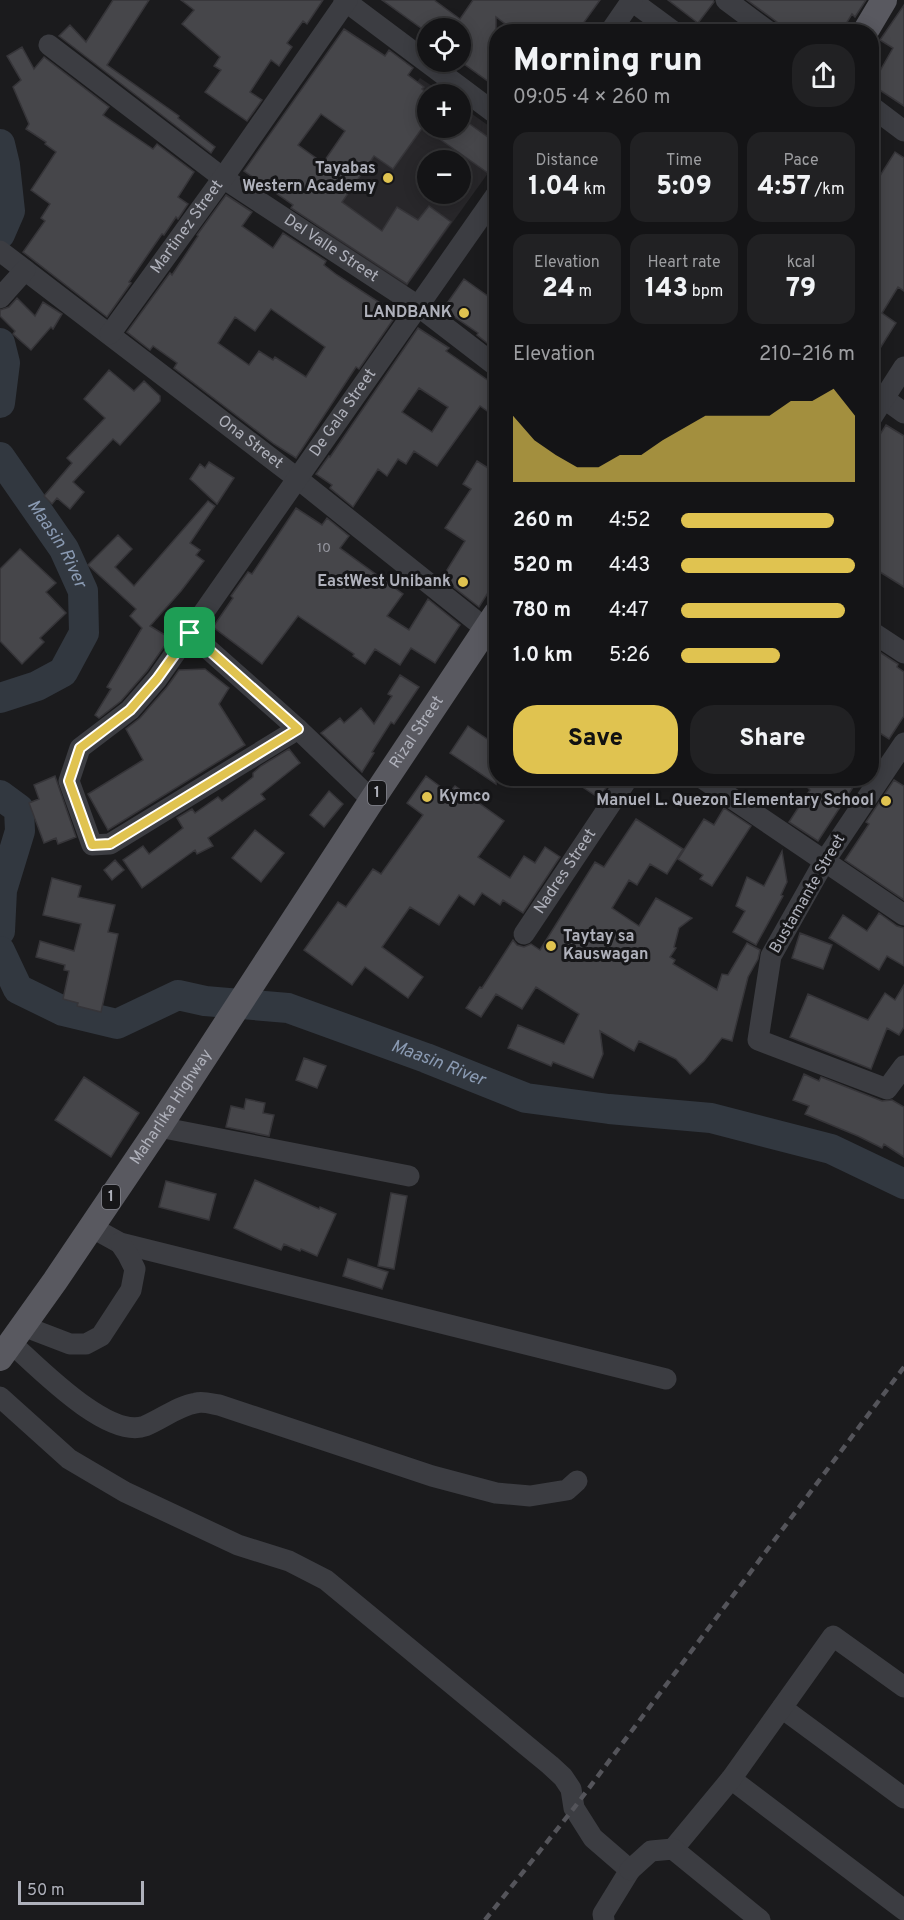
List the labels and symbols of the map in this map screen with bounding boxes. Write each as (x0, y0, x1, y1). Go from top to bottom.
place label: Tayabas Western Academy (242, 159, 376, 197)
marker: Tayabas Western Academy (381, 171, 395, 185)
street label: Martinez Street (147, 176, 228, 278)
street label: Del Valle Street (280, 210, 382, 287)
place label: LANDBANK (364, 303, 452, 323)
marker: LANDBANK (457, 306, 471, 320)
street label: De Gala Street (306, 365, 381, 461)
street label: Ona Street (213, 411, 287, 474)
water label: Maasin River (22, 495, 92, 594)
house number: 10 (317, 540, 331, 557)
place label: EastWest Unibank (317, 572, 451, 592)
marker: EastWest Unibank (456, 575, 470, 589)
pin (164, 607, 215, 658)
street label: Rizal Street (386, 692, 449, 773)
road number: 1 (368, 781, 386, 805)
place label: Kymco (439, 787, 490, 807)
marker: Kymco (420, 790, 434, 804)
place label: Manuel L. Quezon Elementary School (596, 791, 874, 811)
marker: Manuel L. Quezon Elementary School (879, 794, 893, 808)
street label: Nadres Street (530, 825, 601, 918)
street label: Bustamante Street (766, 831, 850, 957)
place label: Taytay sa Kauswagan (563, 927, 648, 965)
marker: Taytay sa Kauswagan (544, 939, 558, 953)
water label: Maasin River (388, 1035, 490, 1093)
street label: Maharlika Highway (126, 1045, 217, 1169)
road number: 1 (102, 1185, 120, 1209)
scale bar (18, 1878, 144, 1906)

